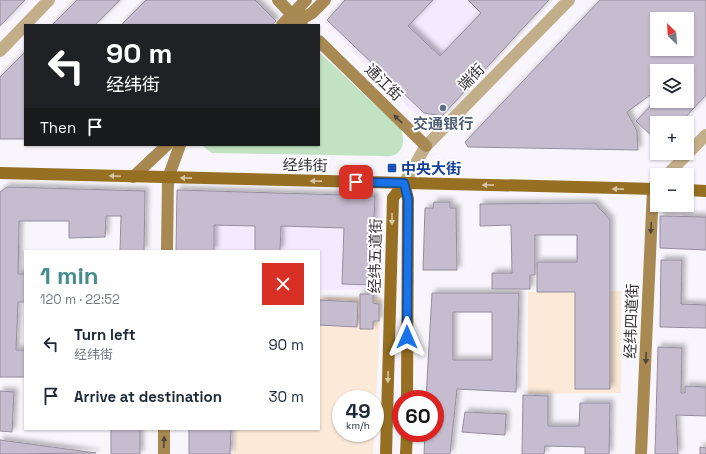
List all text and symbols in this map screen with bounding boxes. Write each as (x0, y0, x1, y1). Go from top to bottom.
north arrow (650, 12, 694, 56)
map controls (650, 12, 694, 212)
text: 90 m (106, 35, 172, 71)
icon: left (40, 40, 92, 92)
street label: 通江街 (361, 60, 407, 104)
street label: 端街 (454, 60, 488, 94)
button: layers (650, 64, 694, 108)
text: 经纬街 (106, 73, 160, 96)
marker: 交通银行 (438, 103, 448, 113)
one-way arrow (393, 114, 403, 124)
place label: 交通银行 (413, 114, 473, 133)
icon: arrive (84, 116, 106, 138)
button: + (650, 116, 694, 160)
text: Then (40, 118, 76, 137)
street label: 经纬街 (282, 155, 328, 175)
place label: 中央大街 (401, 159, 461, 178)
marker: 中央大街 (386, 162, 398, 174)
pin (339, 165, 373, 199)
button: − (650, 168, 694, 212)
icon: arrive (345, 171, 367, 193)
one-way arrow (108, 173, 121, 179)
one-way arrow (179, 175, 192, 181)
one-way arrow (309, 178, 322, 184)
one-way arrow (482, 182, 494, 189)
one-way arrow (612, 185, 624, 192)
one-way arrow (389, 213, 395, 226)
street label: 经纬五道街 (365, 218, 385, 294)
one-way arrow (648, 222, 654, 235)
text: 1 min (40, 260, 99, 291)
button: close (262, 263, 304, 305)
street label: 经纬四道街 (620, 283, 642, 359)
text: 120 m · 22:52 (40, 291, 120, 308)
position arrow (386, 316, 428, 358)
text: Turn left (74, 325, 136, 344)
icon: left (40, 333, 62, 355)
text: 90 m (268, 335, 304, 354)
text: 经纬街 (74, 346, 113, 363)
one-way arrow (642, 352, 649, 364)
one-way arrow (385, 371, 391, 384)
icon: arrive (40, 385, 62, 407)
text: Arrive at destination (74, 387, 222, 406)
text: 30 m (269, 387, 304, 406)
speed limit sign: 60 (392, 390, 444, 442)
text: 49 (345, 398, 371, 424)
text: km/h (346, 419, 370, 432)
one-way arrow (161, 435, 167, 448)

